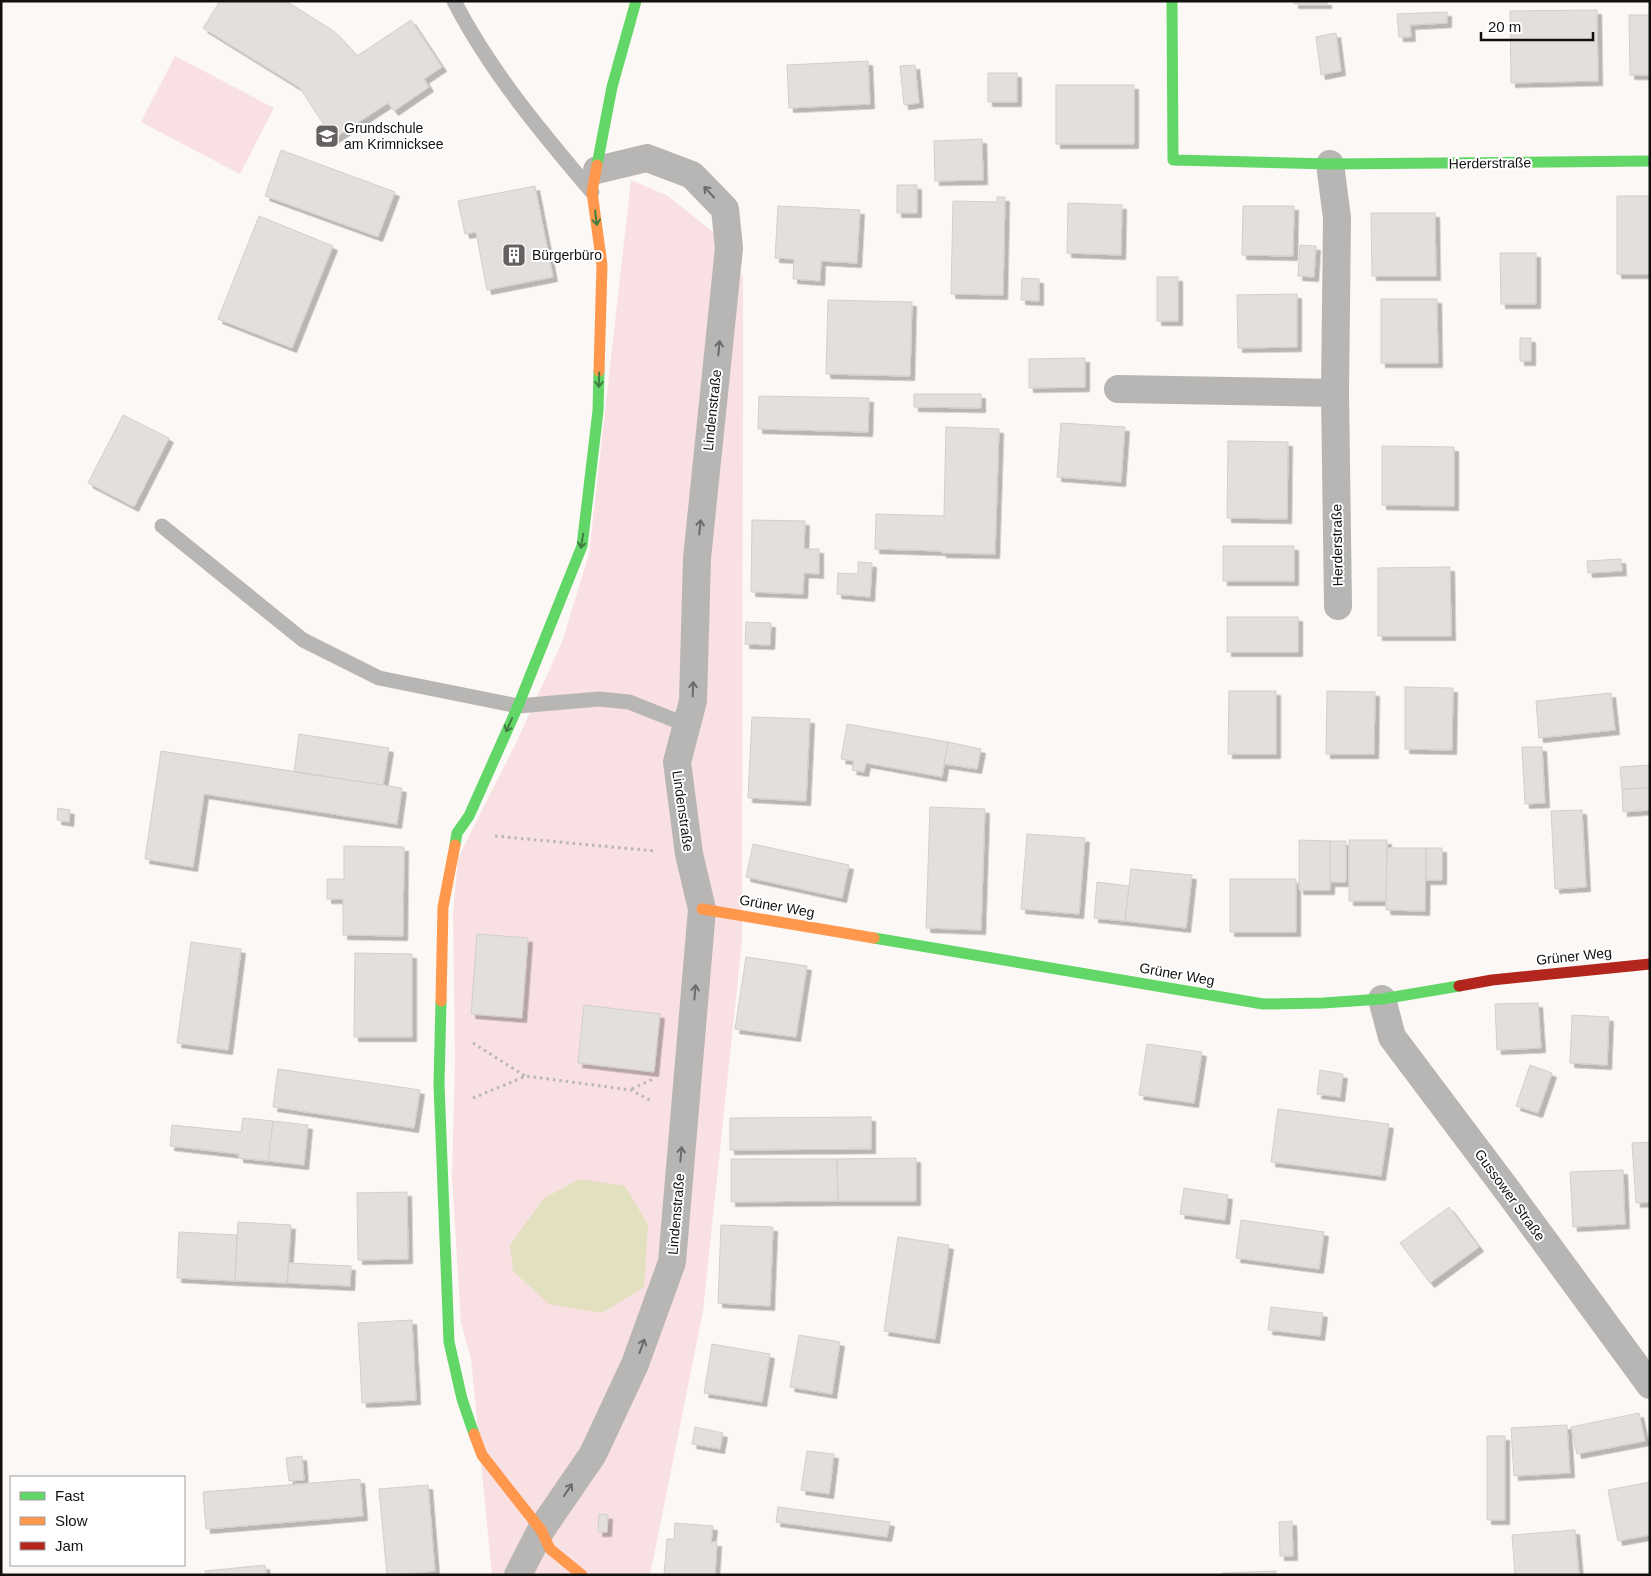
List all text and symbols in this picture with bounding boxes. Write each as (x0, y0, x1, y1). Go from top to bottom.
scale bar (1481, 10, 1594, 42)
text: 20 m (1488, 18, 1521, 35)
place label: Grundschule am Krimnicksee (344, 120, 444, 152)
school or university icon: Grundschule am Krimnicksee (314, 123, 340, 149)
street label: Herderstraße (1449, 154, 1532, 172)
one-way arrow (703, 186, 715, 199)
one-way arrow (591, 210, 601, 226)
building icon: Bürgerbüro (501, 242, 527, 268)
place label: Bürgerbüro (532, 247, 602, 263)
one-way arrow (714, 340, 724, 356)
street label: Lindenstraße (700, 368, 724, 451)
one-way arrow (594, 372, 603, 388)
street label: Herderstraße (1328, 503, 1346, 586)
one-way arrow (695, 519, 705, 535)
one-way arrow (577, 533, 587, 549)
one-way arrow (688, 681, 698, 698)
one-way arrow (504, 717, 514, 732)
street label: Lindenstraße (669, 769, 697, 853)
street label: Grüner Weg (738, 892, 816, 920)
street label: Grüner Weg (1535, 944, 1613, 968)
street label: Grüner Weg (1138, 960, 1216, 988)
one-way arrow (690, 984, 699, 1000)
one-way arrow (676, 1146, 686, 1162)
street label: Gussower Straße (1472, 1146, 1549, 1244)
street label: Lindenstraße (664, 1172, 688, 1255)
one-way arrow (638, 1339, 647, 1354)
legend (10, 1476, 185, 1566)
one-way arrow (563, 1483, 573, 1497)
text: Fast (55, 1487, 85, 1504)
text: Slow (55, 1512, 88, 1529)
text: Jam (55, 1537, 83, 1554)

